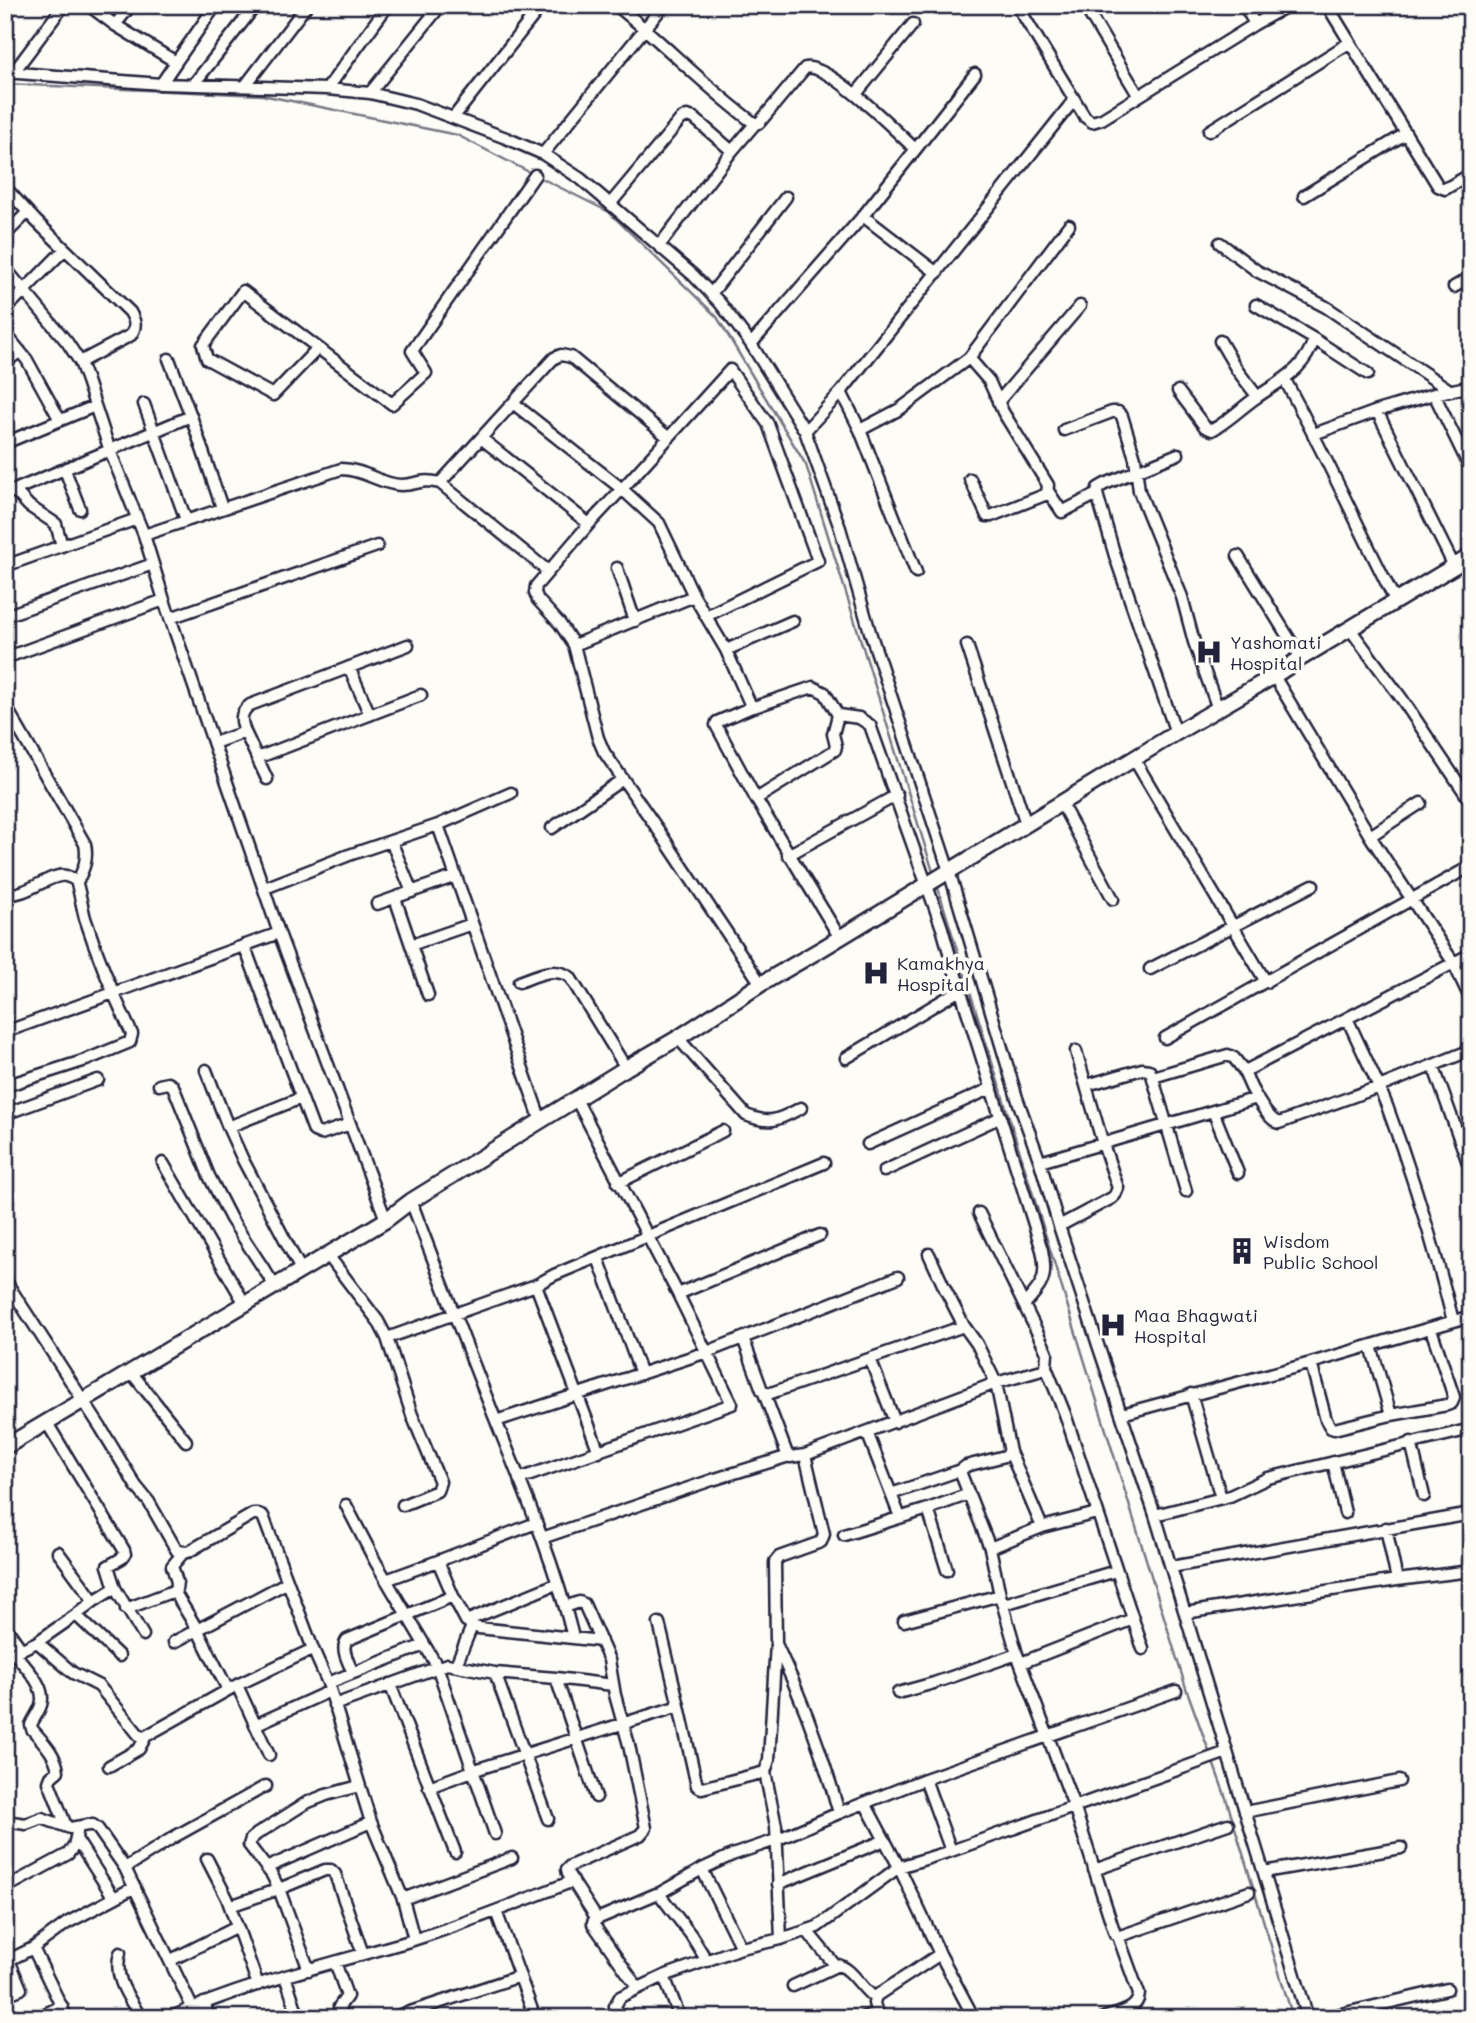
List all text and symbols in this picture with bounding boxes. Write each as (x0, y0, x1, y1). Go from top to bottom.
place label: Yashomati Hospital (1230, 630, 1322, 675)
hospital icon: Yashomati Hospital (1194, 637, 1224, 667)
place label: Kamakhya Hospital (897, 951, 985, 996)
hospital icon: Kamakhya Hospital (861, 958, 891, 988)
place label: Wisdom Public School (1263, 1229, 1378, 1274)
building icon: Wisdom Public School (1227, 1236, 1257, 1266)
place label: Maa Bhagwati Hospital (1134, 1303, 1258, 1348)
hospital icon: Maa Bhagwati Hospital (1098, 1310, 1128, 1340)

